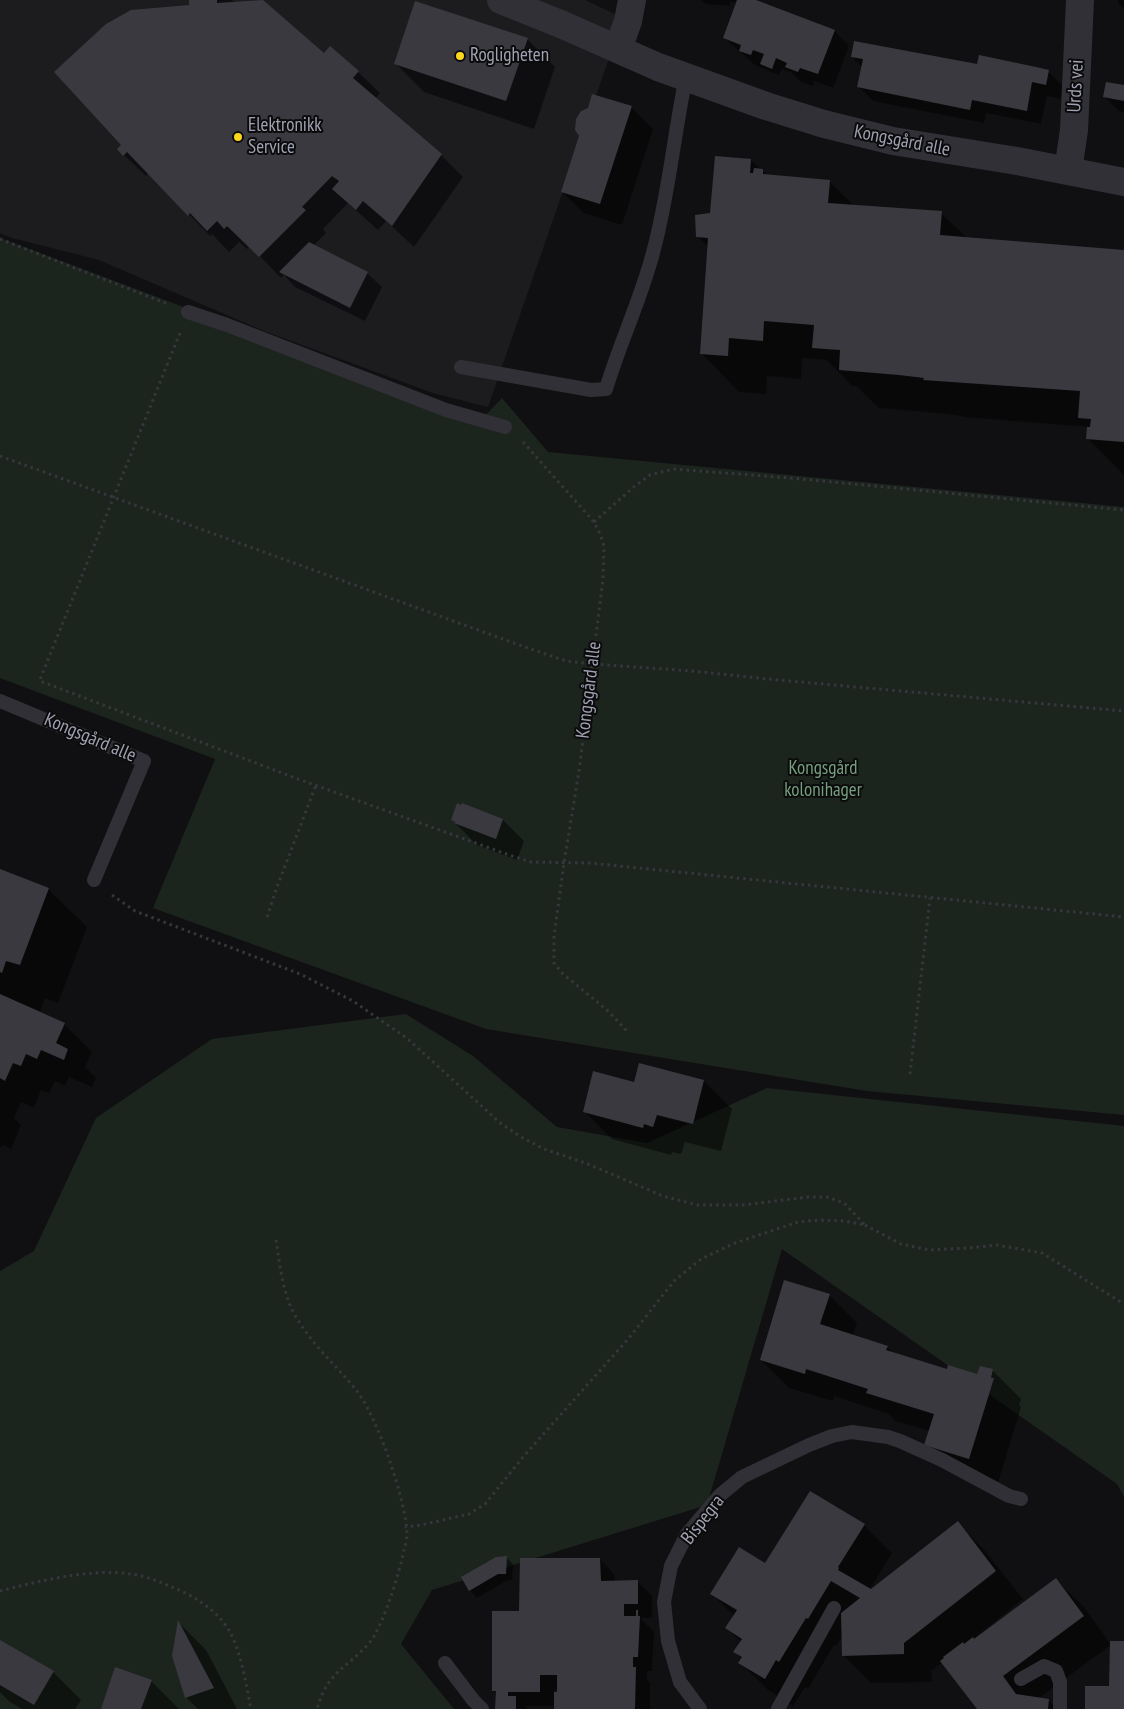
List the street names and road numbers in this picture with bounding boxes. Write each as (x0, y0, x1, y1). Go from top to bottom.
street label: Urds vei (1063, 59, 1089, 113)
street label: Kongsgård alle (852, 121, 952, 161)
street label: Kongsgård alle (572, 640, 606, 740)
street label: Kongsgård alle (41, 708, 139, 768)
street label: Bispegra (677, 1491, 729, 1549)

